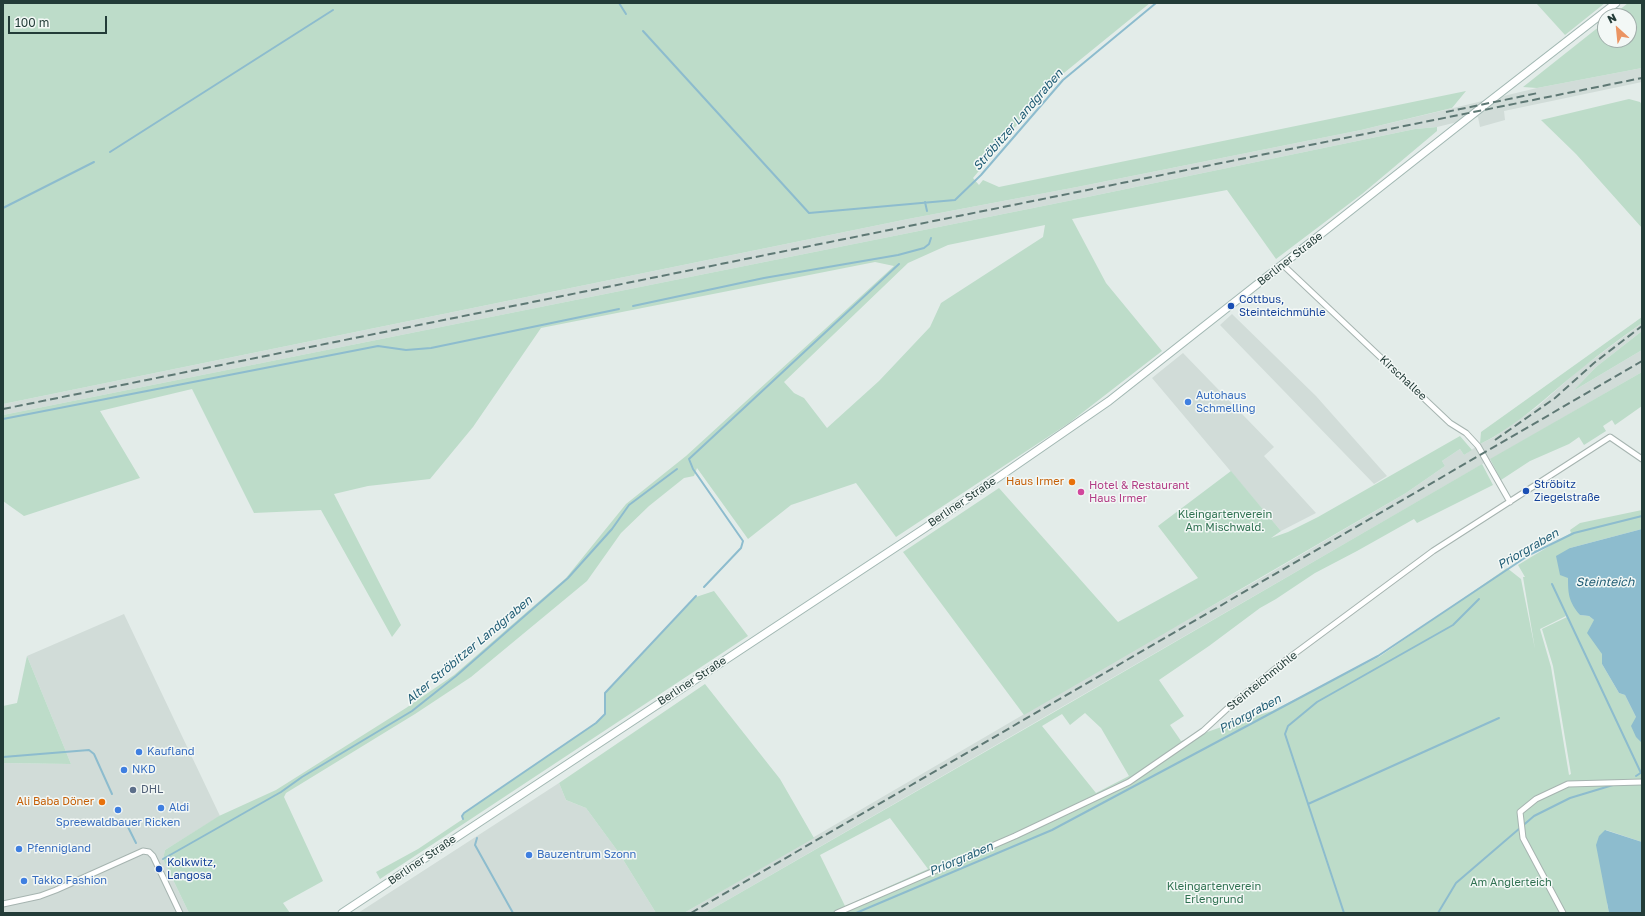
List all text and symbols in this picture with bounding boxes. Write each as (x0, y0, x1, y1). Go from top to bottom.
scale bar (10, 8, 109, 34)
north arrow (1597, 8, 1637, 48)
text: N (1605, 10, 1618, 25)
text: 100 m (15, 15, 49, 30)
water label: Ströbitzer Landgraben (970, 66, 1066, 174)
street label: Berliner Straße (1255, 229, 1325, 289)
place label: Cottbus, Steinteichmühle (1239, 293, 1326, 319)
marker: Cottbus, Steinteichmühle (1226, 301, 1236, 311)
street label: Kirschallee (1377, 353, 1429, 403)
place label: Autohaus Schmelling (1196, 389, 1255, 415)
marker: Autohaus Schmelling (1183, 397, 1193, 407)
street label: Berliner Straße (926, 474, 998, 530)
place label: Haus Irmer (1006, 475, 1064, 489)
marker: Haus Irmer (1067, 477, 1077, 487)
place label: Ströbitz Ziegelstraße (1534, 478, 1600, 504)
place label: Hotel & Restaurant Haus Irmer (1089, 479, 1189, 505)
marker: Ströbitz Ziegelstraße (1521, 486, 1531, 496)
marker: Hotel & Restaurant Haus Irmer (1076, 487, 1086, 497)
park label: Kleingartenverein Am Mischwald. (1178, 508, 1272, 534)
water label: Priorgraben (1495, 526, 1561, 572)
water label: Steinteich (1576, 575, 1634, 589)
water label: Alter Ströbitzer Landgraben (403, 593, 535, 707)
street label: Steinteichmühle (1224, 649, 1300, 713)
street label: Berliner Straße (655, 654, 729, 708)
water label: Priorgraben (1217, 692, 1283, 736)
place label: Kaufland (147, 745, 195, 759)
marker: Kaufland (134, 747, 144, 757)
place label: NKD (132, 763, 156, 777)
marker: NKD (119, 765, 129, 775)
place label: DHL (141, 783, 163, 797)
marker: DHL (128, 785, 138, 795)
place label: Ali Baba Döner (17, 795, 94, 809)
marker: Ali Baba Döner (97, 797, 107, 807)
place label: Aldi (169, 801, 189, 815)
marker: Aldi (156, 803, 166, 813)
marker: Spreewaldbauer Ricken (113, 805, 123, 815)
place label: Spreewaldbauer Ricken (56, 816, 180, 830)
street label: Berliner Straße (386, 832, 458, 888)
water label: Priorgraben (927, 839, 995, 879)
place label: Pfennigland (27, 842, 91, 856)
marker: Pfennigland (14, 844, 24, 854)
place label: Bauzentrum Szonn (537, 848, 636, 862)
marker: Bauzentrum Szonn (524, 850, 534, 860)
place label: Kolkwitz, Langosa (167, 856, 216, 882)
marker: Kolkwitz, Langosa (154, 864, 164, 874)
place label: Takko Fashion (32, 874, 107, 888)
marker: Takko Fashion (19, 876, 29, 886)
park label: Am Anglerteich (1470, 876, 1552, 890)
park label: Kleingartenverein Erlengrund (1167, 880, 1261, 906)

